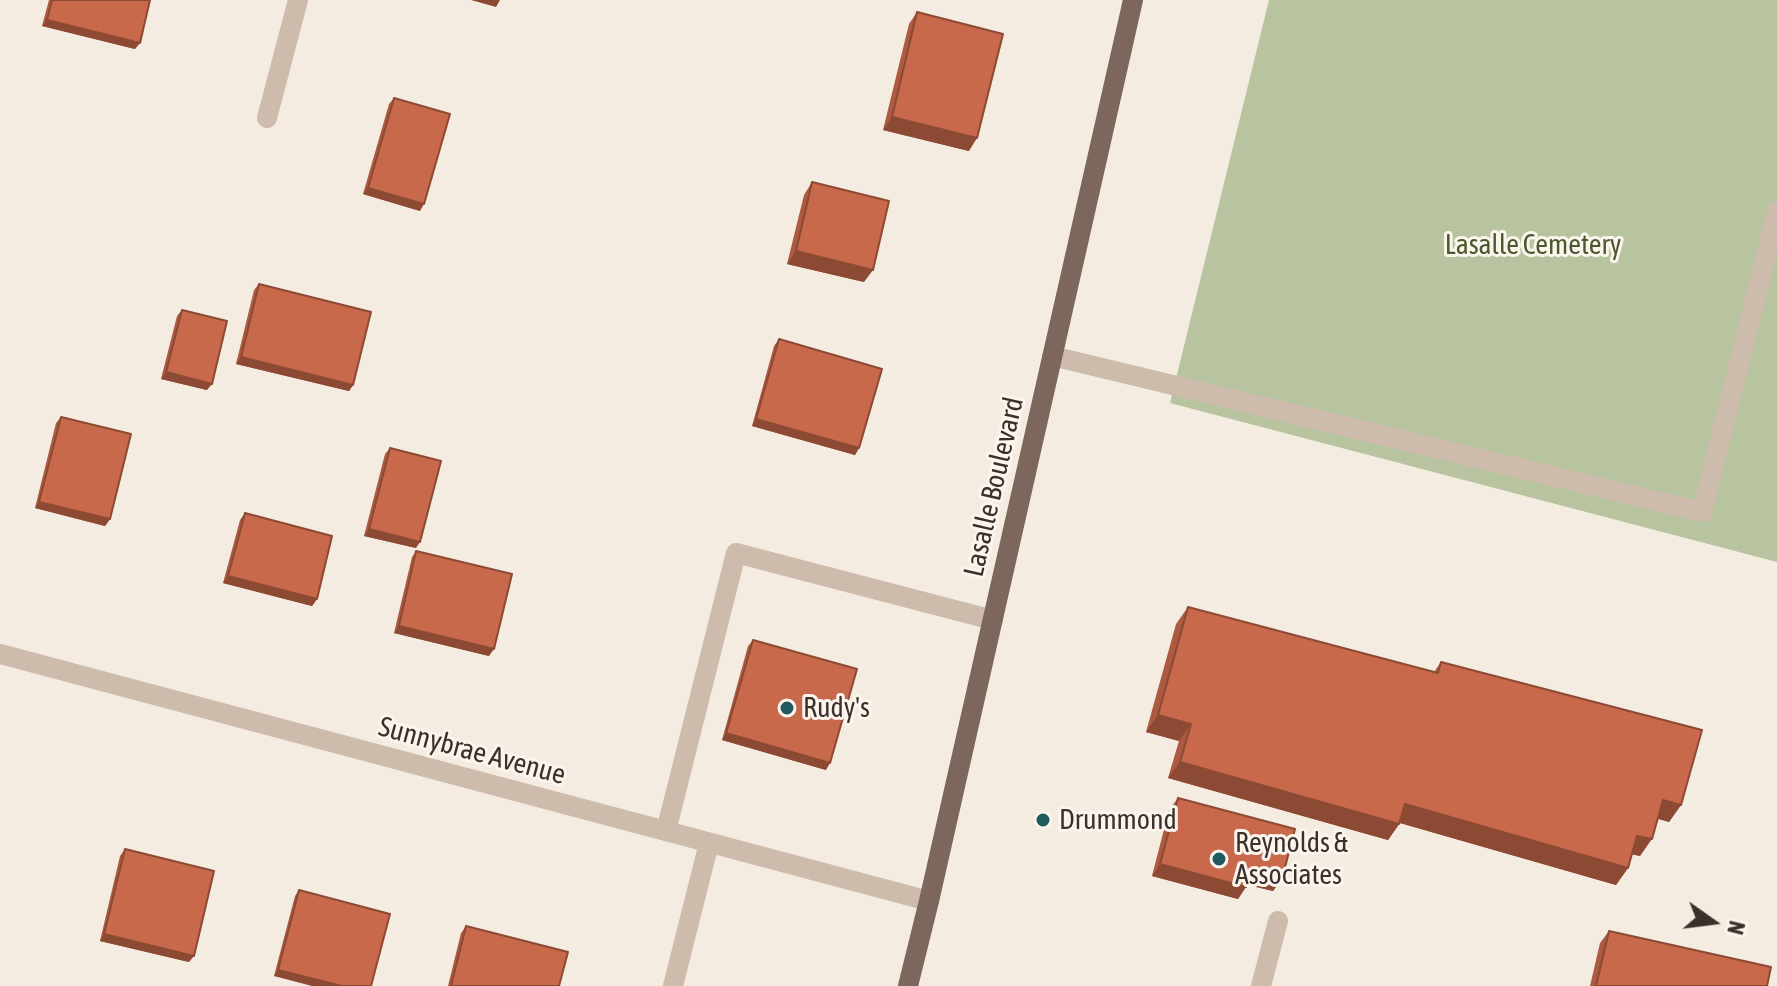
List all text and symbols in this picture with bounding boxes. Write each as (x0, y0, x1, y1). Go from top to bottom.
park label: Lasalle Cemetery (1445, 228, 1621, 262)
street label: Lasalle Boulevard (957, 394, 1031, 580)
place label: Rudy's (803, 691, 870, 725)
marker: Rudy's (778, 699, 796, 717)
street label: Sunnybrae Avenue (375, 710, 569, 792)
place label: Drummond (1059, 803, 1177, 837)
marker: Drummond (1034, 811, 1052, 829)
place label: Reynolds & Associates (1235, 826, 1348, 892)
marker: Reynolds & Associates (1210, 850, 1228, 868)
north arrow (1673, 882, 1753, 962)
text: N (1722, 918, 1750, 937)

